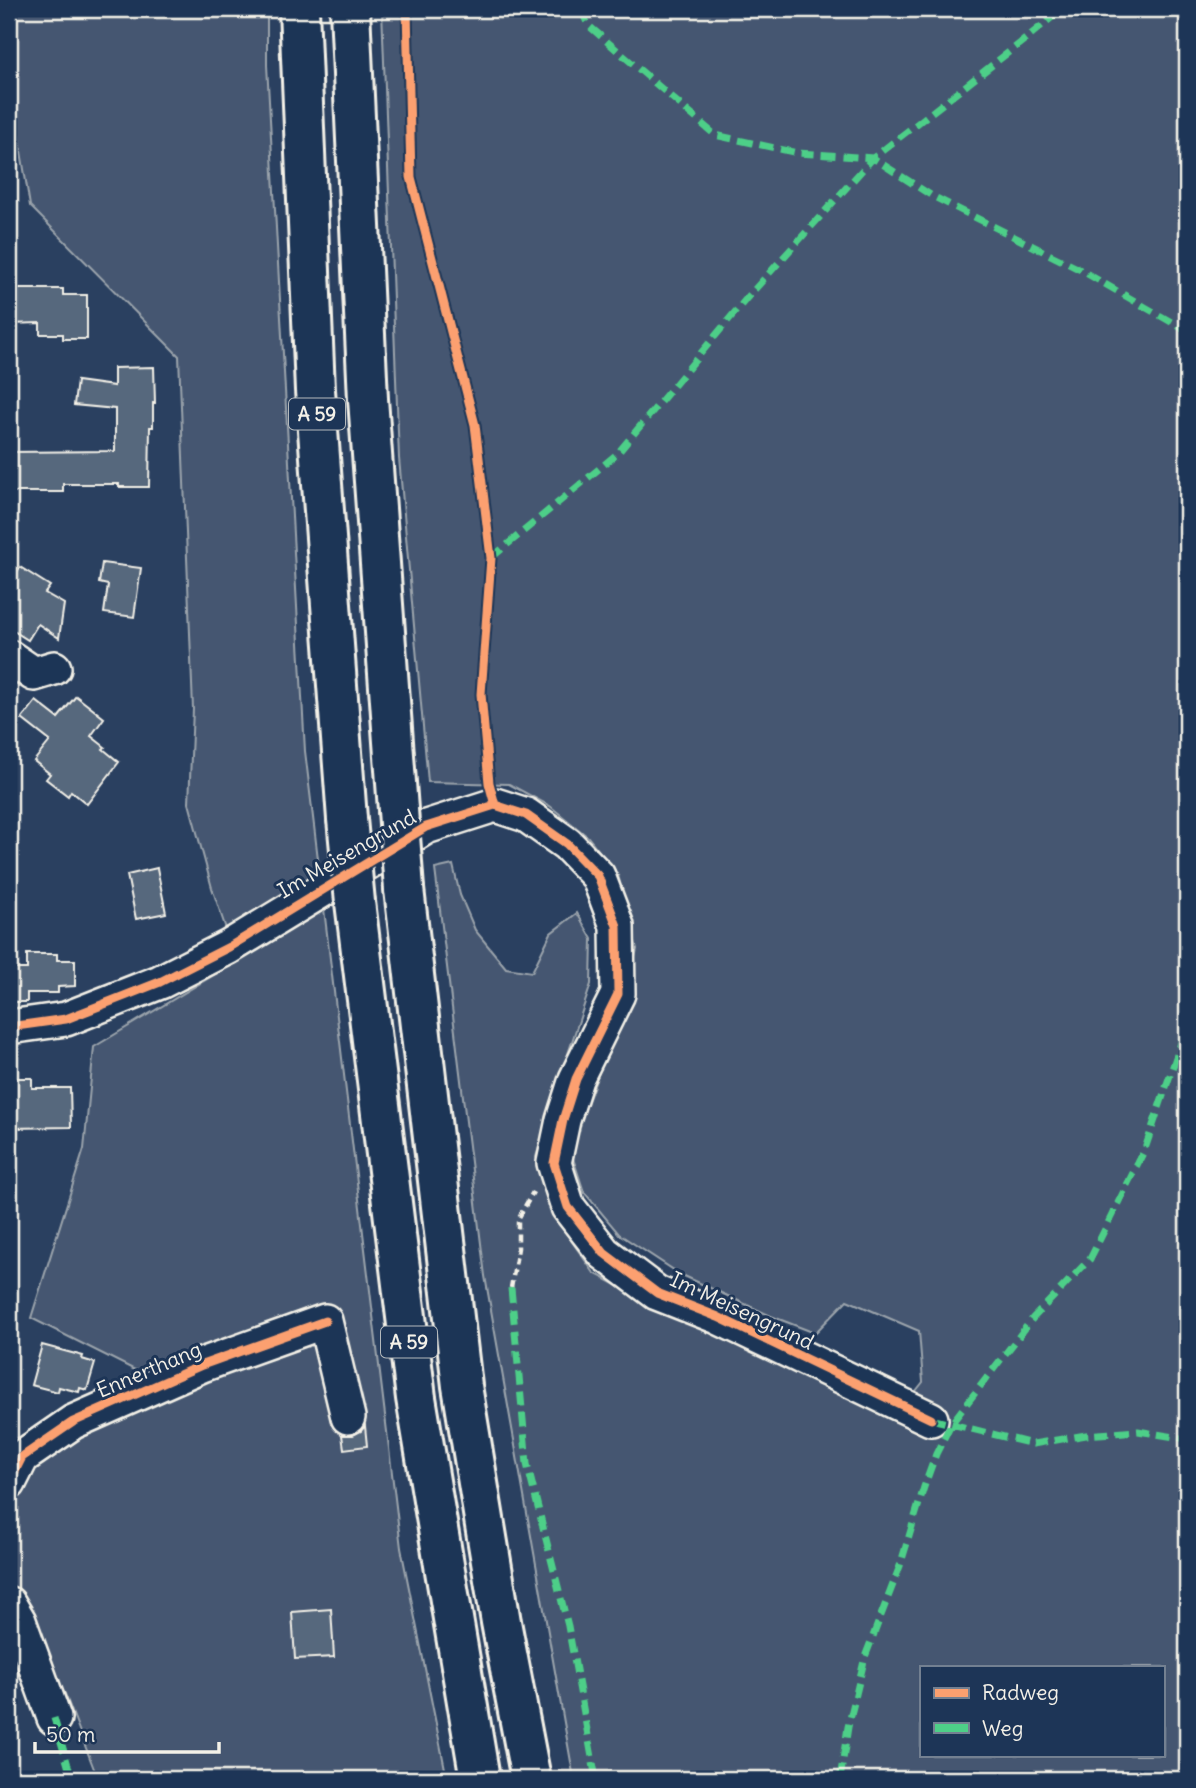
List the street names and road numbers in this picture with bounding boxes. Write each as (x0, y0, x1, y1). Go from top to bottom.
road number: A 59 (289, 398, 345, 430)
street label: Im Meisengrund (273, 803, 421, 904)
street label: Im Meisengrund (666, 1265, 818, 1356)
road number: A 59 (381, 1326, 437, 1358)
street label: Ennerthang (92, 1335, 205, 1404)

